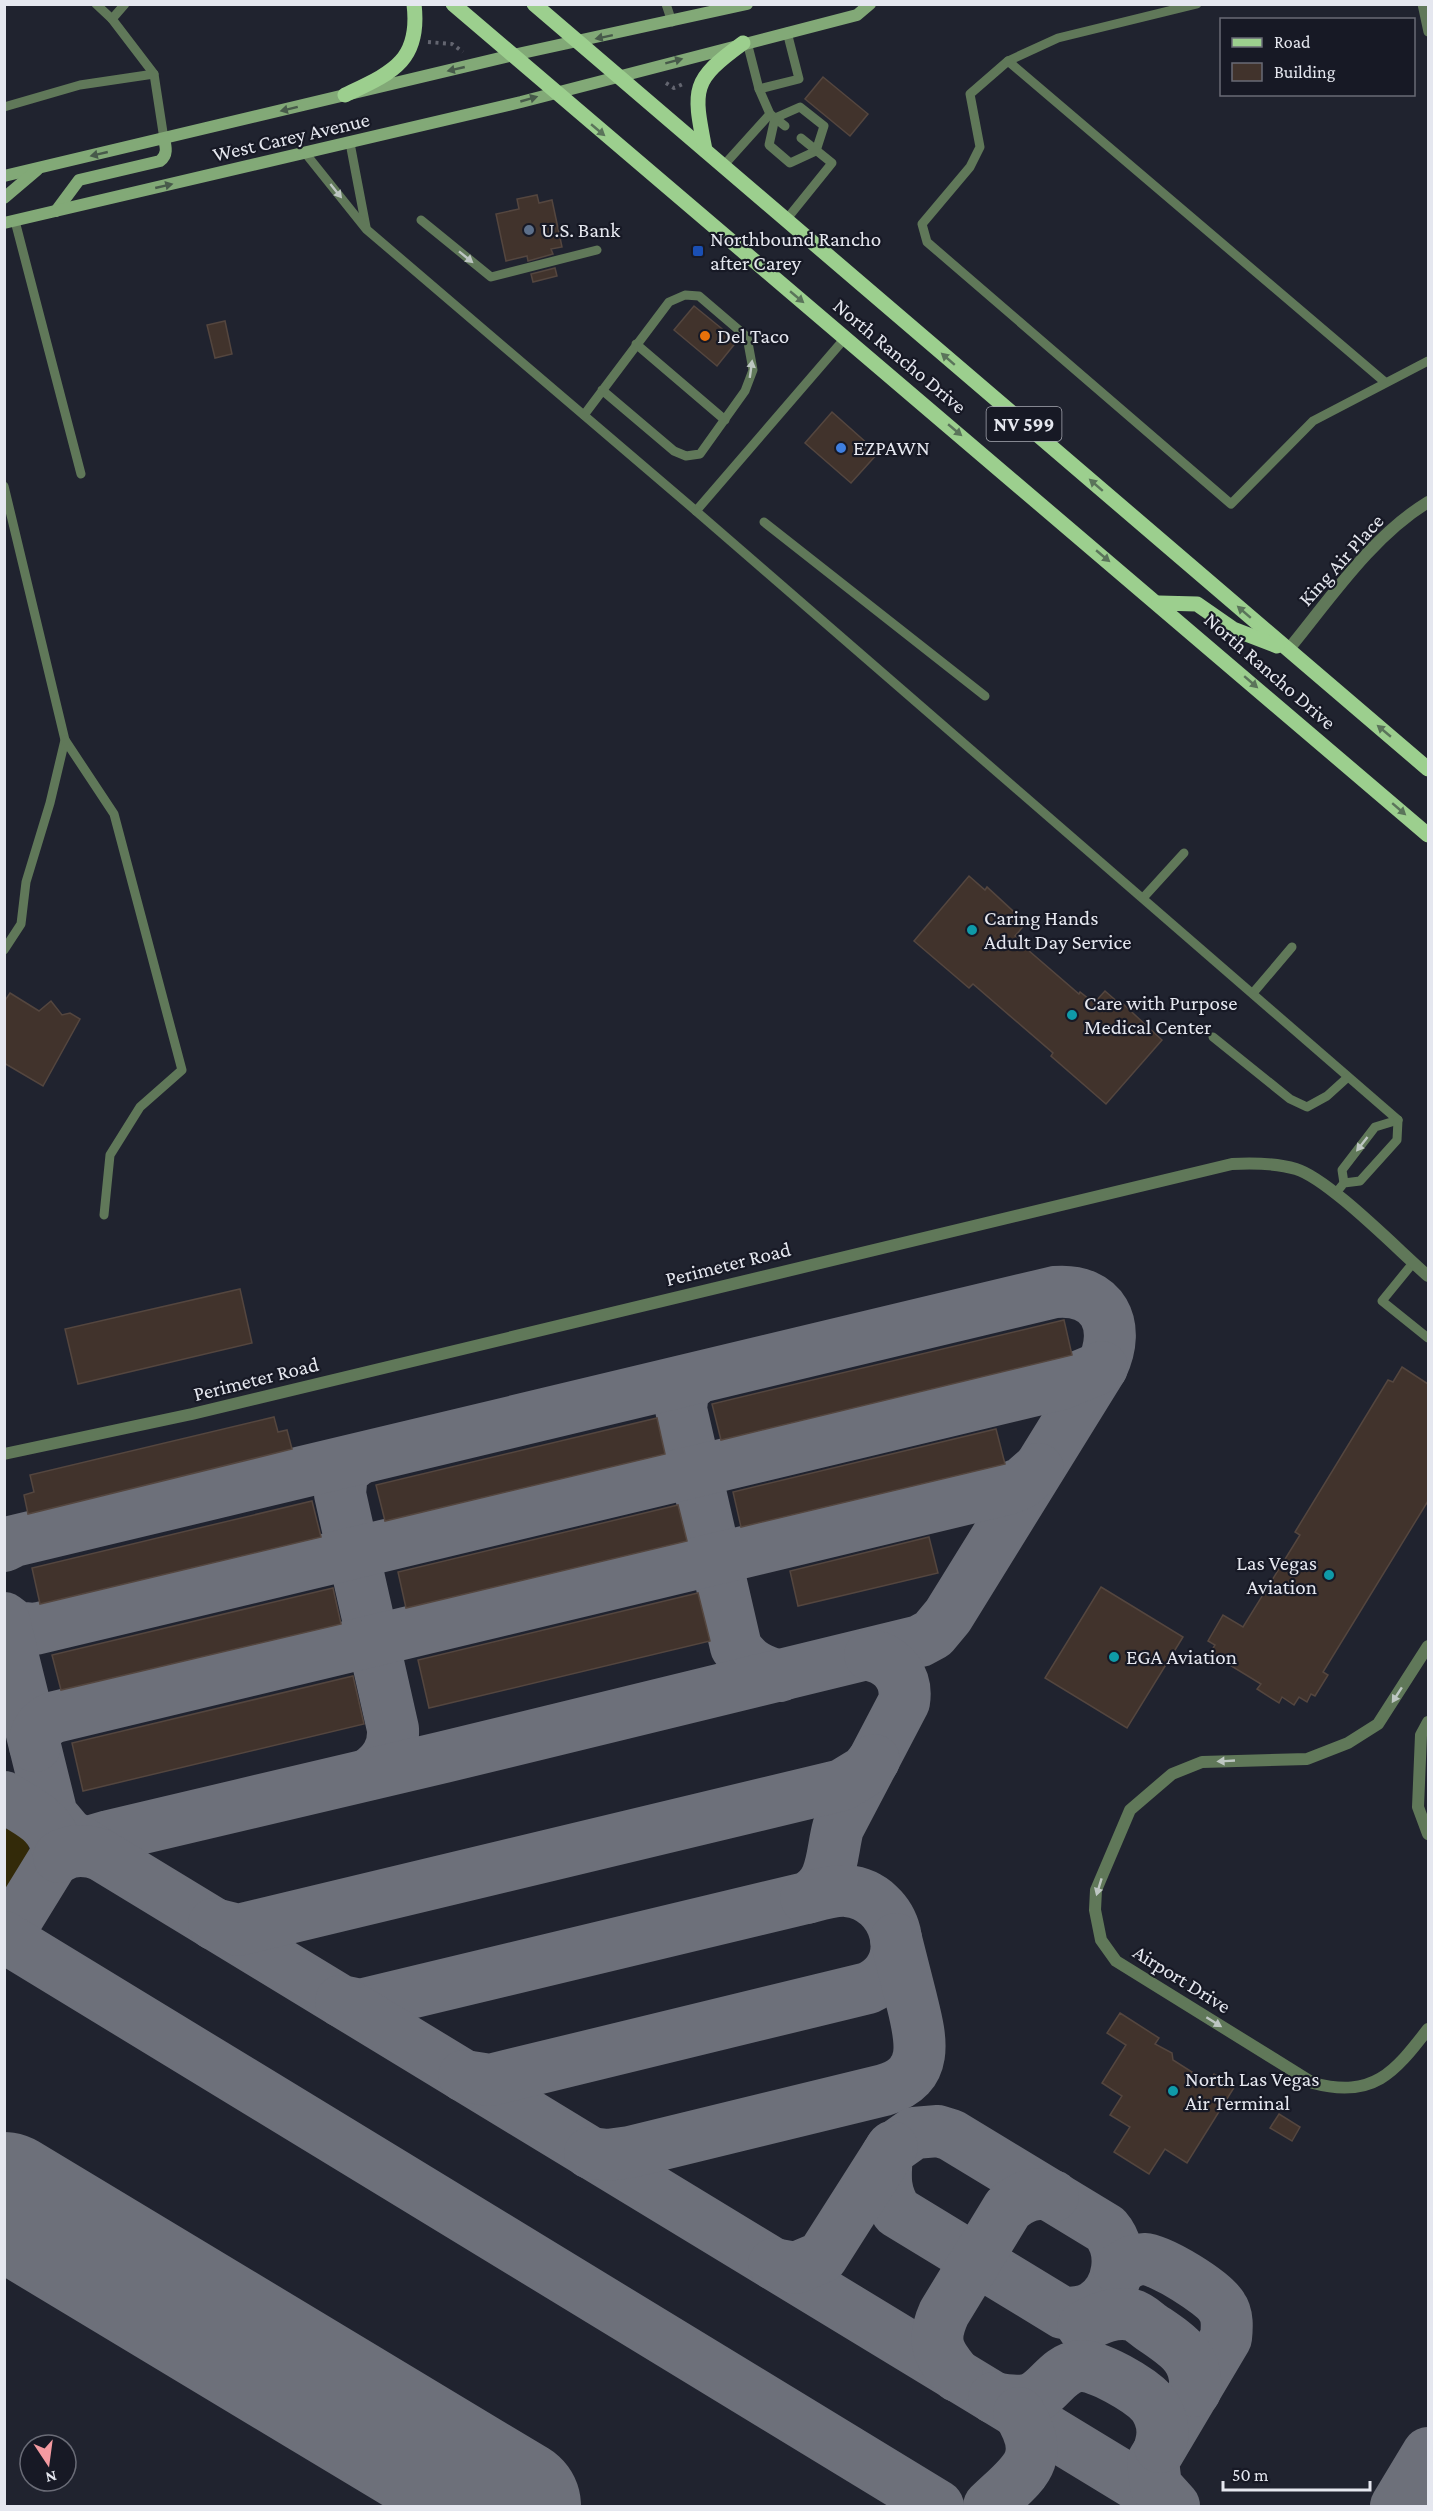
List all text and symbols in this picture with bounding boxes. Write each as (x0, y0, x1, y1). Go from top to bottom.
legend (1220, 18, 1415, 96)
text: Road (1274, 32, 1311, 52)
one-way arrow (595, 33, 614, 42)
one-way arrow (665, 56, 683, 65)
text: Building (1274, 62, 1336, 82)
one-way arrow (446, 65, 465, 74)
one-way arrow (520, 94, 538, 103)
one-way arrow (279, 104, 298, 114)
street label: West Carey Avenue (210, 107, 372, 167)
one-way arrow (590, 123, 605, 136)
one-way arrow (89, 150, 108, 159)
one-way arrow (155, 181, 173, 191)
one-way arrow (329, 184, 341, 199)
place label: U.S. Bank (541, 218, 620, 242)
marker: U.S. Bank (522, 223, 536, 237)
place label: Northbound Rancho after Carey (710, 227, 881, 275)
marker: Northbound Rancho after Carey (691, 244, 705, 258)
one-way arrow (459, 250, 474, 262)
one-way arrow (789, 290, 805, 303)
street label: North Rancho Drive (829, 293, 971, 419)
place label: Del Taco (717, 324, 789, 348)
marker: Del Taco (698, 329, 712, 343)
one-way arrow (940, 352, 956, 365)
one-way arrow (746, 359, 755, 378)
road number: NV 599 (986, 407, 1062, 441)
one-way arrow (947, 423, 963, 436)
place label: EZPAWN (853, 436, 930, 460)
marker: EZPAWN (834, 441, 848, 455)
one-way arrow (1088, 479, 1104, 492)
street label: King Air Place (1293, 509, 1389, 611)
one-way arrow (1095, 549, 1110, 562)
one-way arrow (1236, 606, 1252, 619)
street label: North Rancho Drive (1199, 607, 1341, 735)
one-way arrow (1243, 675, 1258, 688)
one-way arrow (1377, 725, 1392, 738)
one-way arrow (1391, 802, 1406, 815)
place label: Caring Hands Adult Day Service (984, 906, 1131, 954)
marker: Caring Hands Adult Day Service (965, 923, 979, 937)
place label: Care with Purpose Medical Center (1084, 991, 1237, 1039)
marker: Care with Purpose Medical Center (1065, 1008, 1079, 1022)
one-way arrow (1356, 1137, 1368, 1152)
street label: Perimeter Road (663, 1237, 793, 1291)
street label: Perimeter Road (191, 1352, 321, 1406)
place label: Las Vegas Aviation (1236, 1551, 1317, 1599)
marker: Las Vegas Aviation (1322, 1568, 1336, 1582)
place label: EGA Aviation (1126, 1645, 1237, 1669)
marker: EGA Aviation (1107, 1650, 1121, 1664)
one-way arrow (1391, 1687, 1402, 1703)
one-way arrow (1217, 1757, 1236, 1766)
one-way arrow (1094, 1878, 1103, 1896)
street label: Airport Drive (1129, 1940, 1235, 2018)
one-way arrow (1206, 2016, 1222, 2027)
place label: North Las Vegas Air Terminal (1185, 2067, 1319, 2115)
marker: North Las Vegas Air Terminal (1166, 2084, 1180, 2098)
north arrow (18, 2433, 78, 2493)
scale bar (1223, 2454, 1370, 2492)
text: 50 m (1232, 2465, 1269, 2485)
text: N (44, 2468, 58, 2487)

